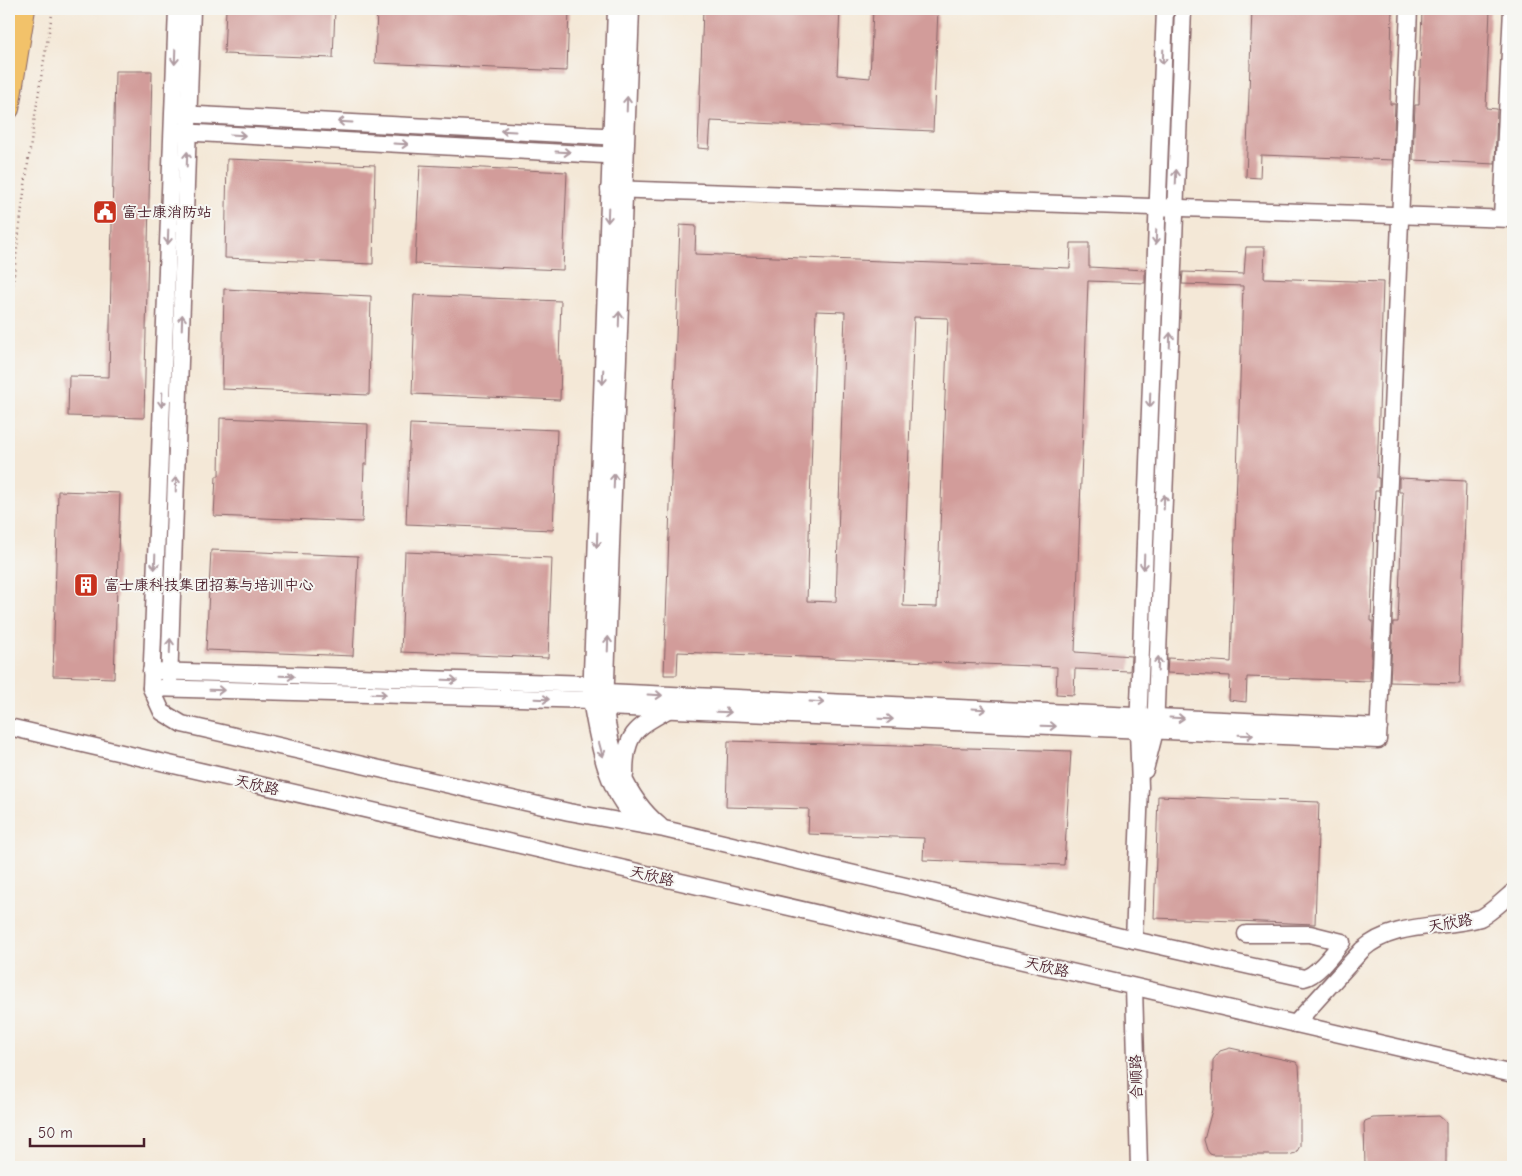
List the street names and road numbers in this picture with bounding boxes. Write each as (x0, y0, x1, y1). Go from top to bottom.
street label: 天欣路 (233, 771, 281, 799)
street label: 天欣路 (628, 862, 676, 890)
street label: 天欣路 (1426, 910, 1474, 936)
street label: 天欣路 (1023, 953, 1071, 981)
street label: 合顺路 (1126, 1054, 1146, 1100)

